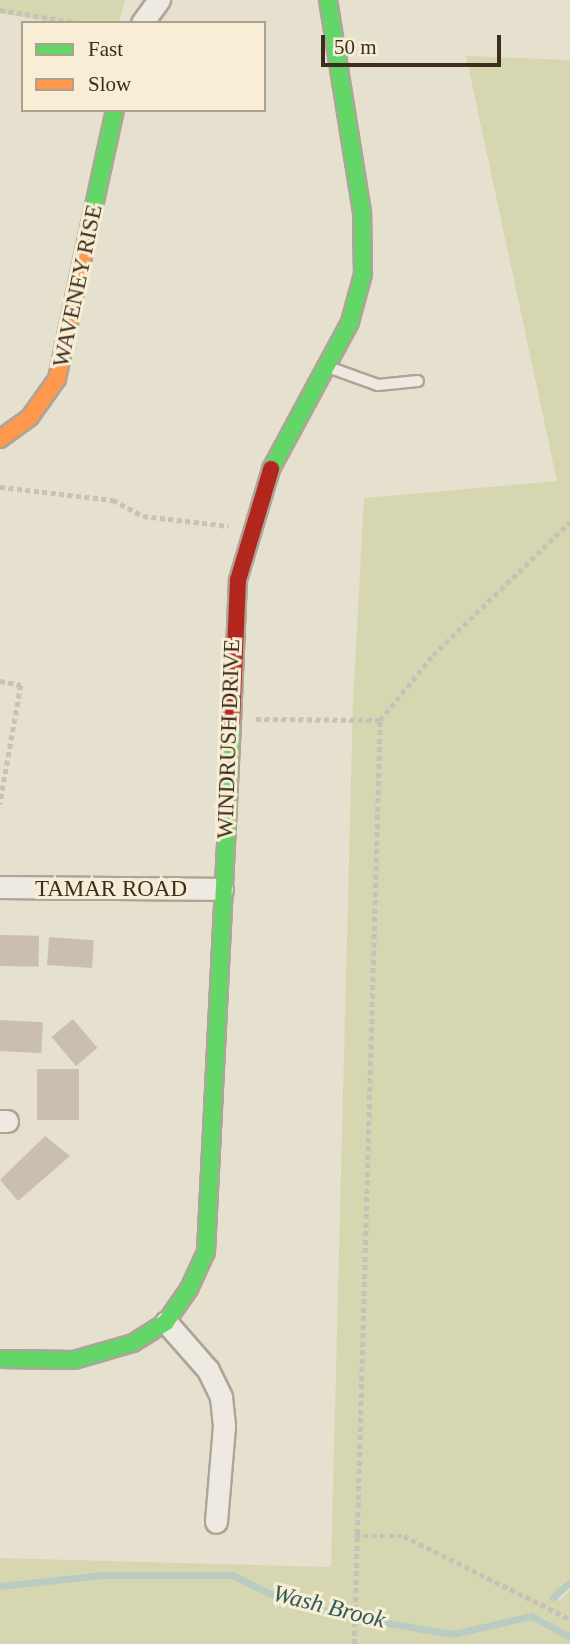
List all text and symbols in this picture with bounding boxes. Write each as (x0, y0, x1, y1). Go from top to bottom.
legend (21, 21, 266, 112)
scale bar (325, 21, 505, 65)
text: 50 m (334, 35, 377, 59)
text: Fast (88, 37, 123, 61)
text: Slow (88, 72, 131, 96)
street label: WAVENEY RISE (47, 202, 109, 370)
street label: WINDRUSH DRIVE (212, 639, 246, 839)
street label: TAMAR ROAD (35, 875, 187, 903)
water label: Wash Brook (270, 1579, 388, 1635)

